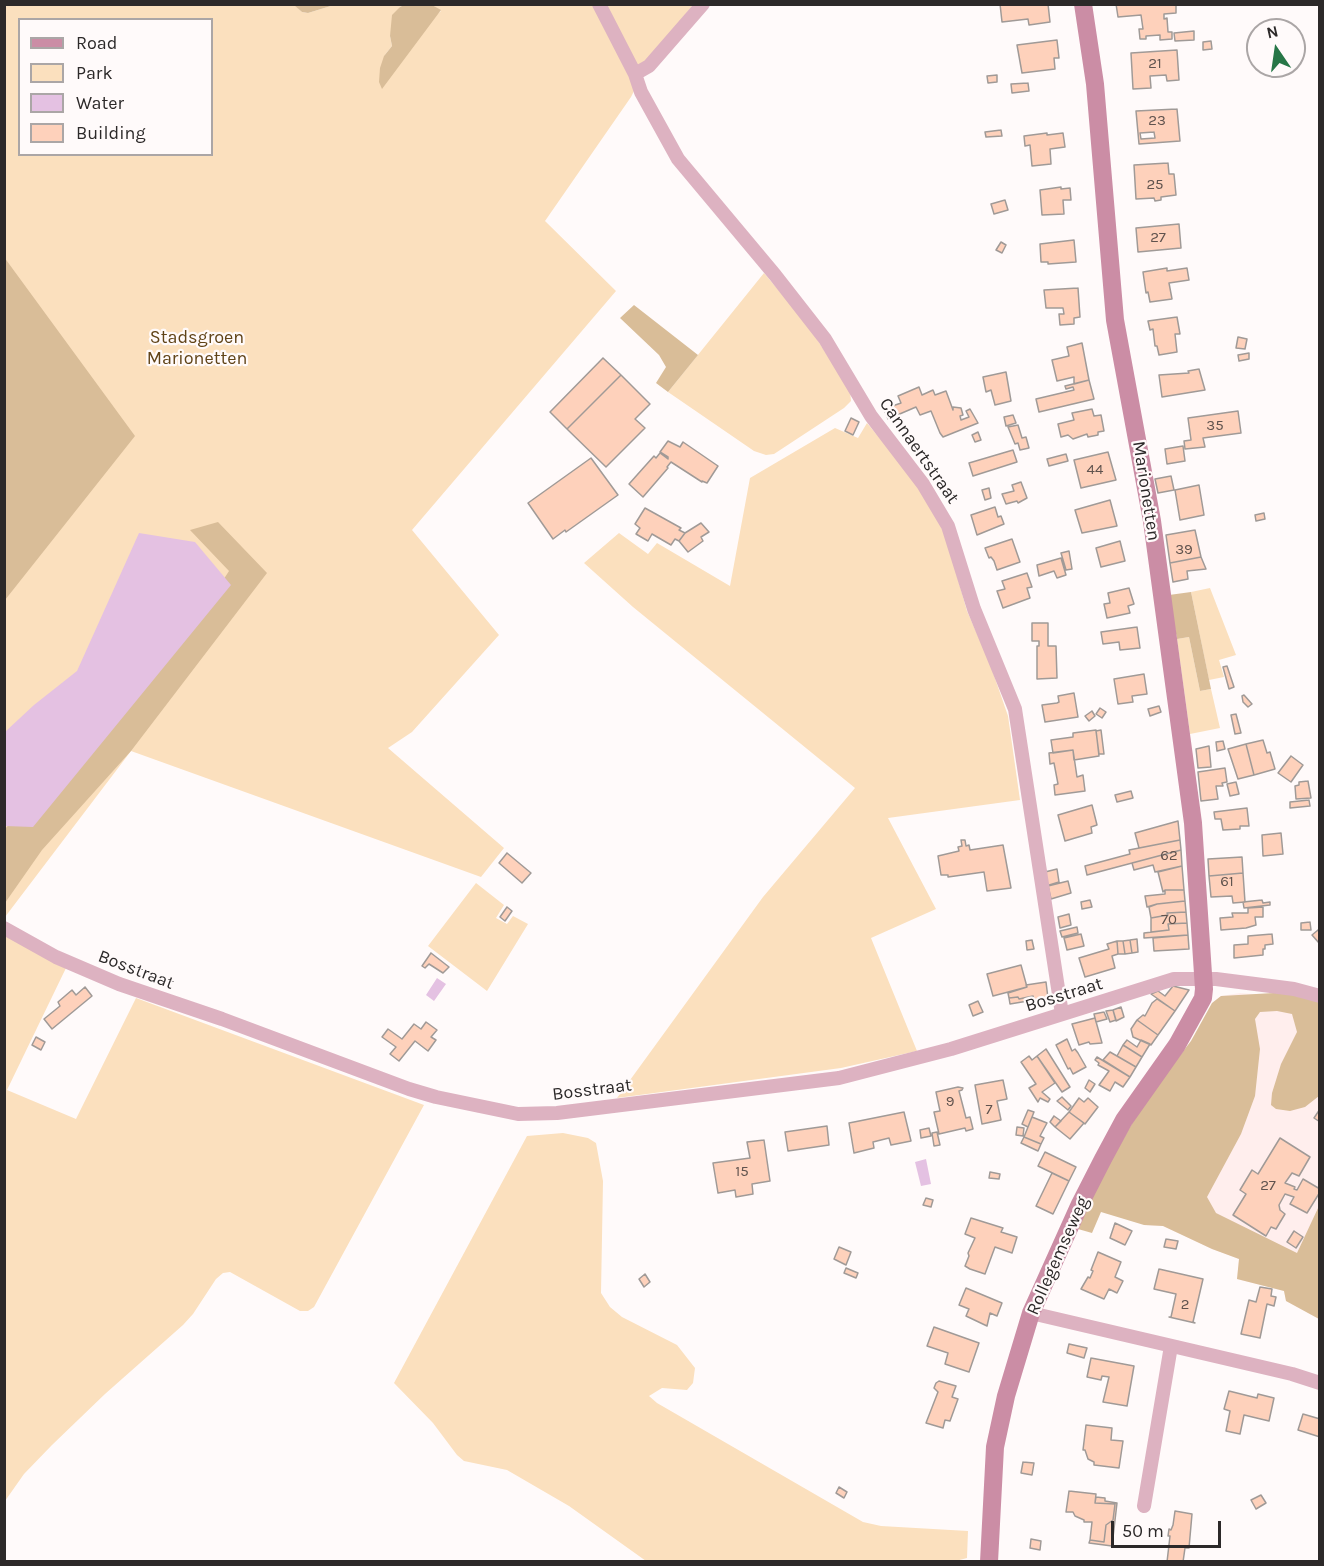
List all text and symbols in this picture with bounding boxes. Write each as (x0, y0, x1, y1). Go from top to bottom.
legend (18, 18, 213, 156)
north arrow (1246, 18, 1306, 78)
text: N (1265, 21, 1280, 42)
text: Road (76, 32, 117, 54)
house number: 21 (1148, 55, 1162, 73)
text: Park (76, 62, 113, 84)
text: Water (76, 92, 124, 114)
house number: 23 (1148, 112, 1166, 130)
text: Building (76, 122, 146, 144)
house number: 25 (1146, 176, 1164, 194)
house number: 27 (1150, 229, 1166, 247)
park label: Stadsgroen Marionetten (147, 327, 247, 370)
street label: Cannaertstraat (874, 394, 964, 508)
house number: 35 (1206, 417, 1224, 435)
street label: Marionetten (1127, 440, 1165, 542)
house number: 44 (1087, 461, 1103, 479)
house number: 39 (1175, 541, 1193, 559)
house number: 62 (1160, 847, 1178, 865)
house number: 61 (1220, 873, 1234, 891)
house number: 70 (1161, 911, 1177, 929)
street label: Bosstraat (95, 946, 177, 994)
street label: Bosstraat (1023, 973, 1105, 1017)
street label: Bosstraat (551, 1074, 633, 1106)
house number: 9 (946, 1093, 954, 1111)
house number: 7 (985, 1101, 993, 1119)
house number: 15 (735, 1163, 749, 1181)
house number: 27 (1260, 1177, 1276, 1195)
street label: Rollegemseweg (1022, 1193, 1094, 1319)
house number: 2 (1181, 1296, 1189, 1314)
scale bar (1114, 1509, 1224, 1547)
text: 50 m (1122, 1520, 1164, 1542)

